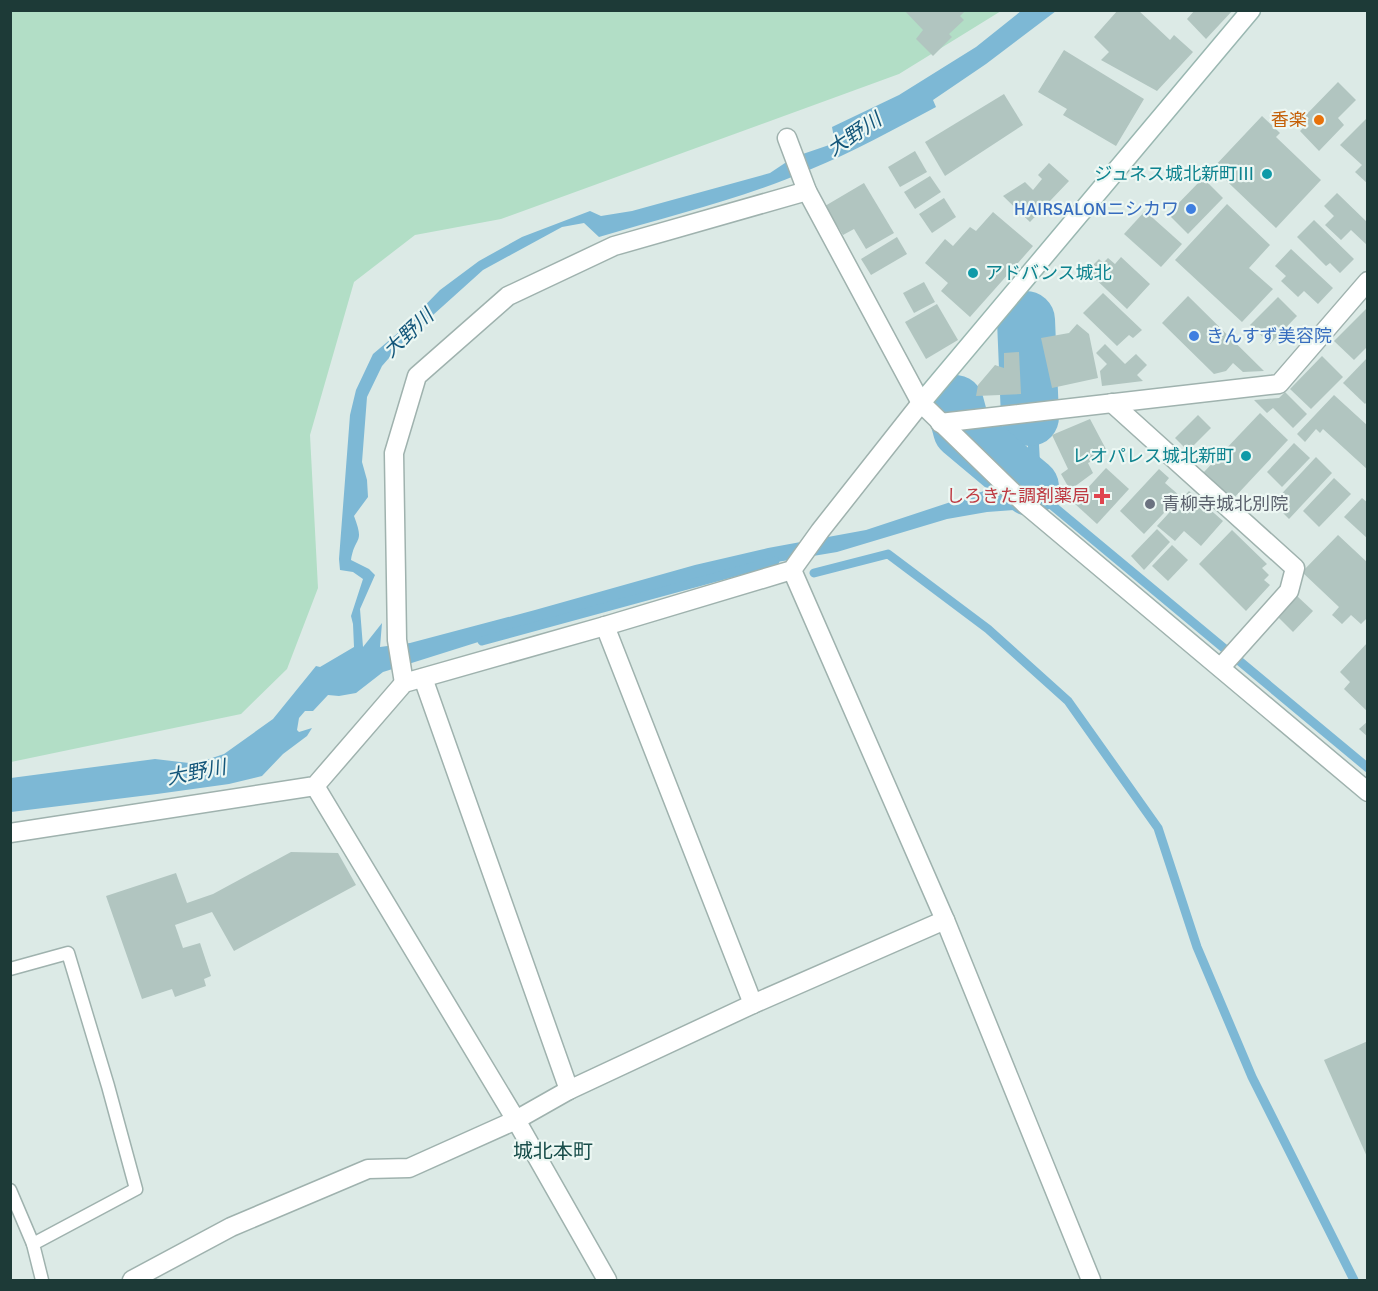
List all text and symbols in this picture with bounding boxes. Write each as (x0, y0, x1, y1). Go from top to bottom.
water label: 大野川 (822, 106, 888, 162)
place label: 香楽 (1271, 109, 1307, 131)
marker: 香楽 (1312, 113, 1326, 127)
place label: ジュネス城北新町Ⅲ (1094, 163, 1255, 185)
marker: ジュネス城北新町Ⅲ (1260, 167, 1274, 181)
place label: HAIRSALONニシカワ (1014, 198, 1179, 220)
marker: HAIRSALONニシカワ (1184, 202, 1198, 216)
place label: アドバンス城北 (985, 262, 1112, 284)
marker: アドバンス城北 (966, 266, 980, 280)
water label: 大野川 (378, 302, 440, 363)
place label: きんすず美容院 (1206, 325, 1332, 347)
marker: きんすず美容院 (1187, 329, 1201, 343)
place label: レオパレス城北新町 (1072, 445, 1234, 467)
marker: レオパレス城北新町 (1239, 449, 1253, 463)
place label: しろきた調剤薬局 (946, 485, 1090, 507)
marker: しろきた調剤薬局 (1095, 489, 1109, 503)
place label: 青柳寺城北別院 (1162, 493, 1288, 515)
marker: 青柳寺城北別院 (1143, 497, 1157, 511)
water label: 大野川 (164, 754, 230, 790)
district label: 城北本町 (513, 1139, 593, 1164)

